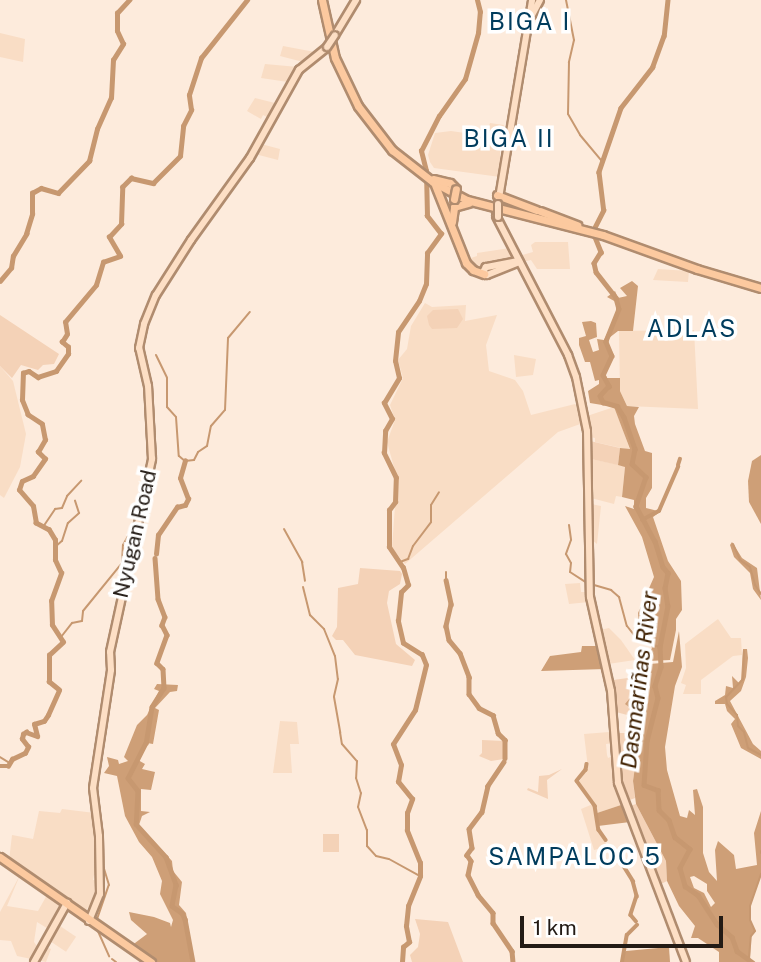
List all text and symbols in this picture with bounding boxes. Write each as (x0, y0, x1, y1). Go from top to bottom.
district label: BIGA I (490, 8, 570, 36)
district label: BIGA II (464, 125, 554, 153)
district label: ADLAS (647, 315, 737, 343)
street label: Nyugan Road (108, 468, 162, 600)
water label: Dasmariñas River (614, 590, 664, 770)
district label: SAMPALOC 5 (489, 843, 661, 871)
scale bar (523, 902, 726, 946)
text: 1 km (533, 915, 577, 940)

